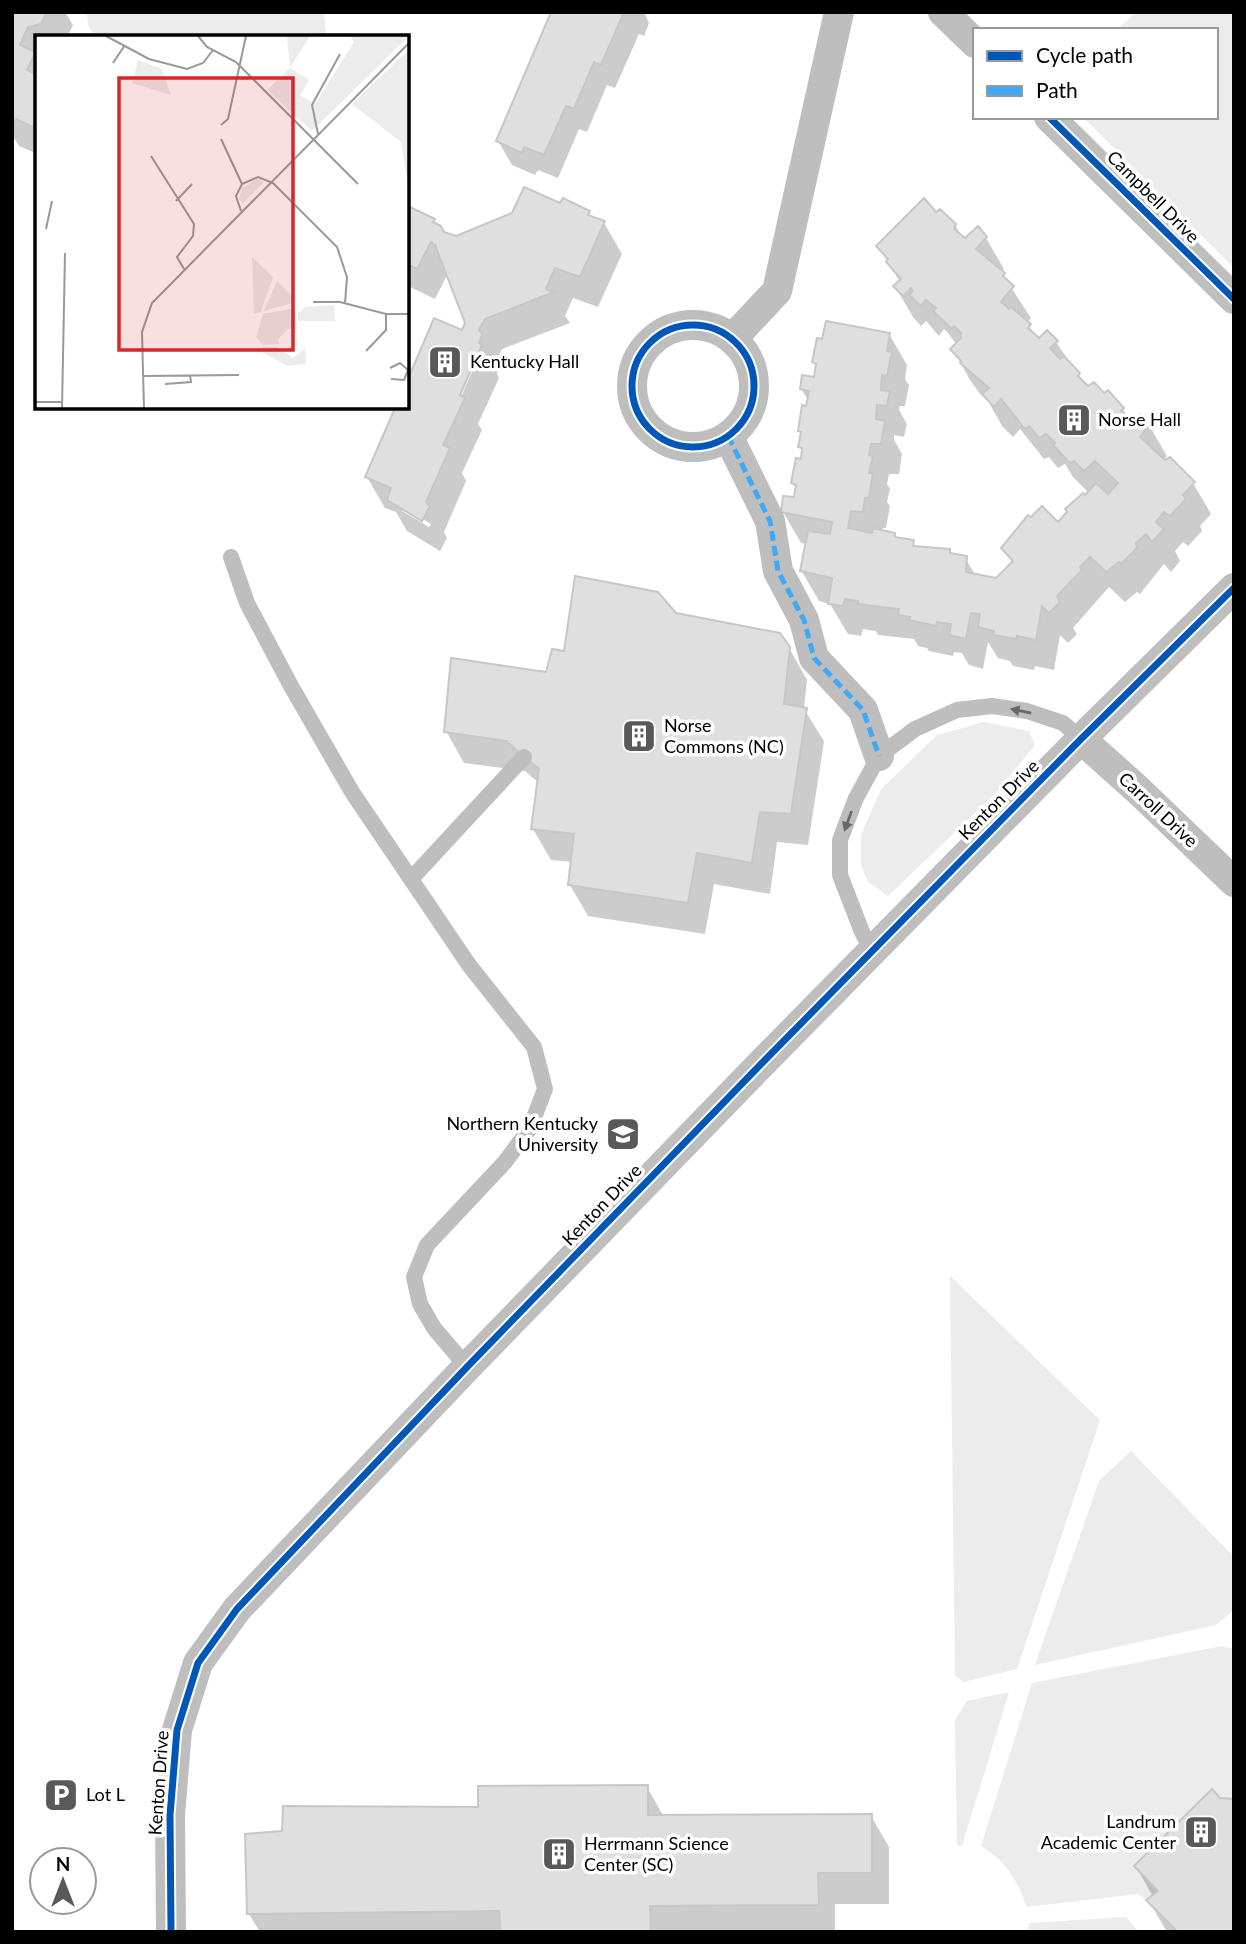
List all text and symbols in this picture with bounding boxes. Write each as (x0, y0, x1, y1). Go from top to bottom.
legend (973, 28, 1218, 119)
inset map (35, 35, 410, 410)
text: Cycle path (1036, 42, 1133, 67)
text: Path (1036, 77, 1078, 102)
street label: Campbell Drive (1103, 146, 1204, 247)
building icon: Kentucky Hall (426, 343, 464, 381)
place label: Kentucky Hall (470, 350, 579, 372)
building icon: Norse Hall (1055, 401, 1093, 439)
place label: Norse Hall (1098, 408, 1181, 430)
one-way arrow (1010, 705, 1032, 716)
place label: Norse Commons (NC) (664, 714, 784, 757)
building icon: Norse Commons (NC) (620, 717, 658, 755)
street label: Kenton Drive (953, 754, 1043, 844)
street label: Carroll Drive (1115, 767, 1203, 851)
one-way arrow (842, 810, 853, 831)
place label: Northern Kentucky University (446, 1112, 599, 1155)
school or university icon: Northern Kentucky University (604, 1115, 642, 1153)
street label: Kenton Drive (557, 1159, 646, 1250)
street label: Kenton Drive (143, 1730, 173, 1836)
parking icon: Lot L (42, 1776, 80, 1814)
place label: Lot L (86, 1783, 125, 1805)
place label: Landrum Academic Center (1041, 1810, 1176, 1853)
building icon: Landrum Academic Center (1182, 1813, 1220, 1851)
place label: Herrmann Science Center (SC) (584, 1832, 729, 1875)
building icon: Herrmann Science Center (SC) (540, 1835, 578, 1873)
north arrow (28, 1846, 98, 1916)
text: N (56, 1852, 70, 1875)

